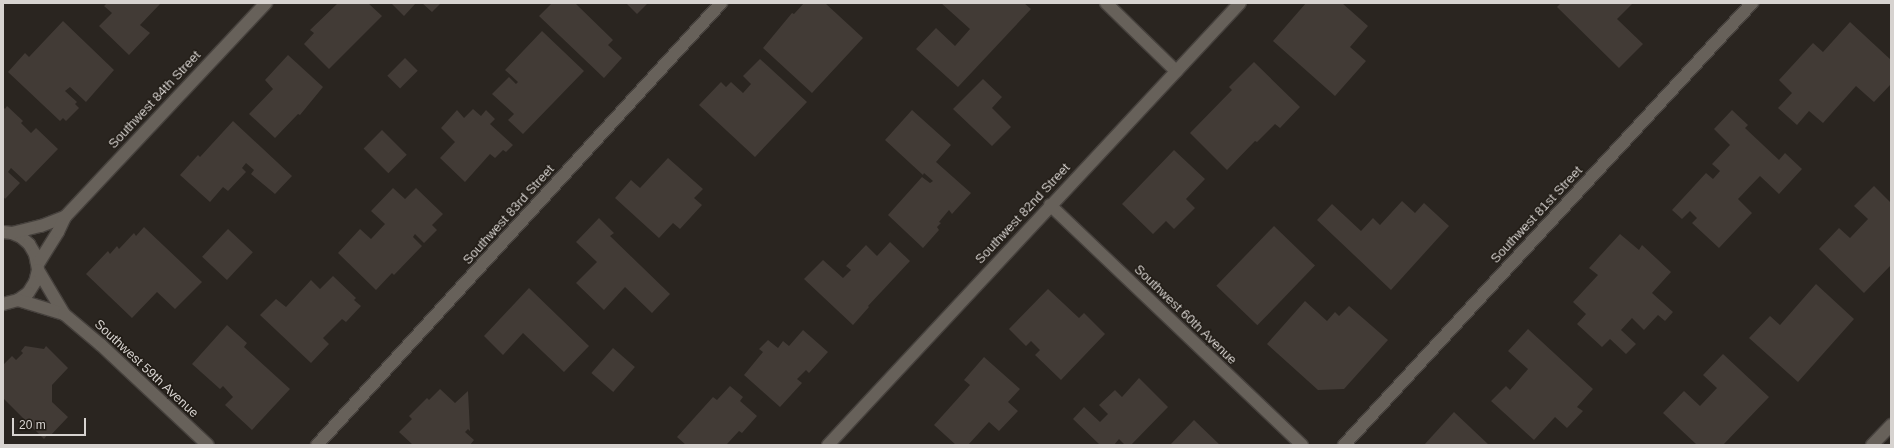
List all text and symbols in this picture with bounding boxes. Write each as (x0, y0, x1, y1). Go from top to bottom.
street label: Southwest 84th Street (106, 48, 204, 152)
street label: Southwest 82nd Street (972, 161, 1074, 267)
street label: Southwest 83rd Street (460, 162, 558, 268)
street label: Southwest 81st Street (1488, 163, 1586, 267)
street label: Southwest 60th Avenue (1130, 262, 1240, 368)
street label: Southwest 59th Avenue (91, 317, 201, 421)
scale bar (14, 410, 88, 436)
text: 20 m (19, 418, 46, 432)

